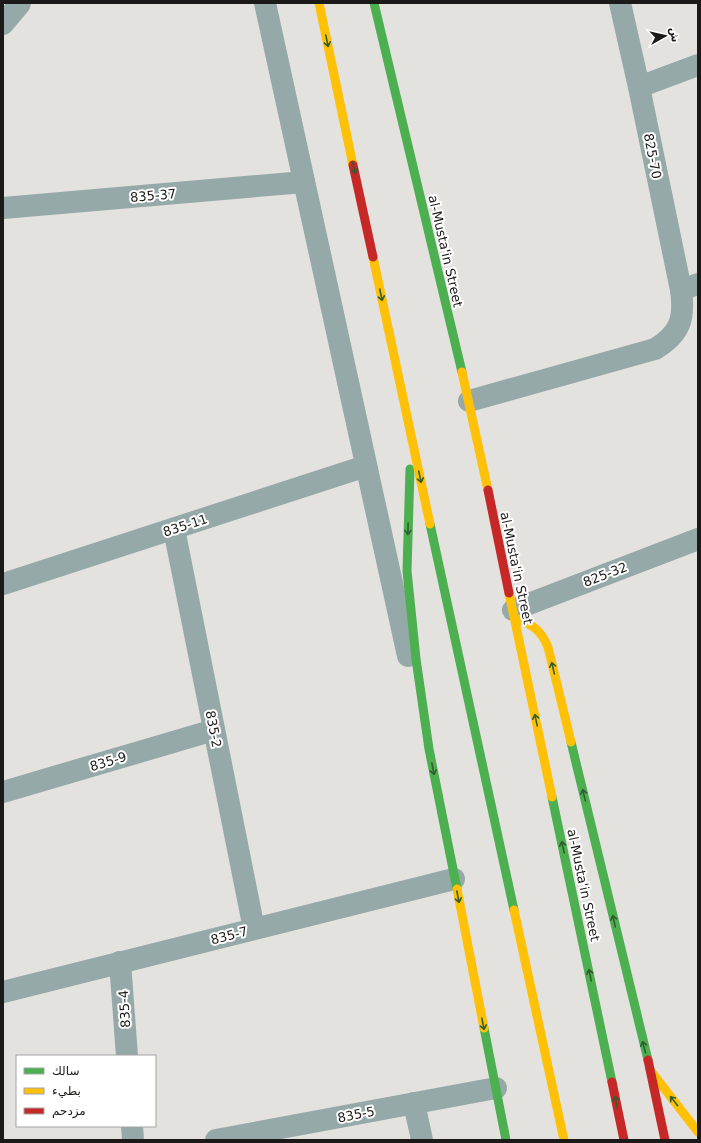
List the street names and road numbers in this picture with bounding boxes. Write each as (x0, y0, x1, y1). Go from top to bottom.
street label: 825-70 (641, 132, 664, 180)
street label: 835-37 (129, 186, 177, 205)
street label: al-Musta'in Street (425, 194, 466, 309)
street label: al-Musta'in Street (497, 510, 536, 626)
street label: 835-11 (161, 511, 209, 540)
street label: 825-32 (581, 559, 629, 590)
street label: 835-2 (203, 709, 224, 749)
street label: 835-9 (88, 749, 128, 774)
street label: al-Musta'in Street (564, 827, 603, 943)
street label: 835-7 (209, 924, 249, 947)
street label: 835-4 (116, 990, 133, 1028)
street label: 835-5 (336, 1104, 376, 1125)

